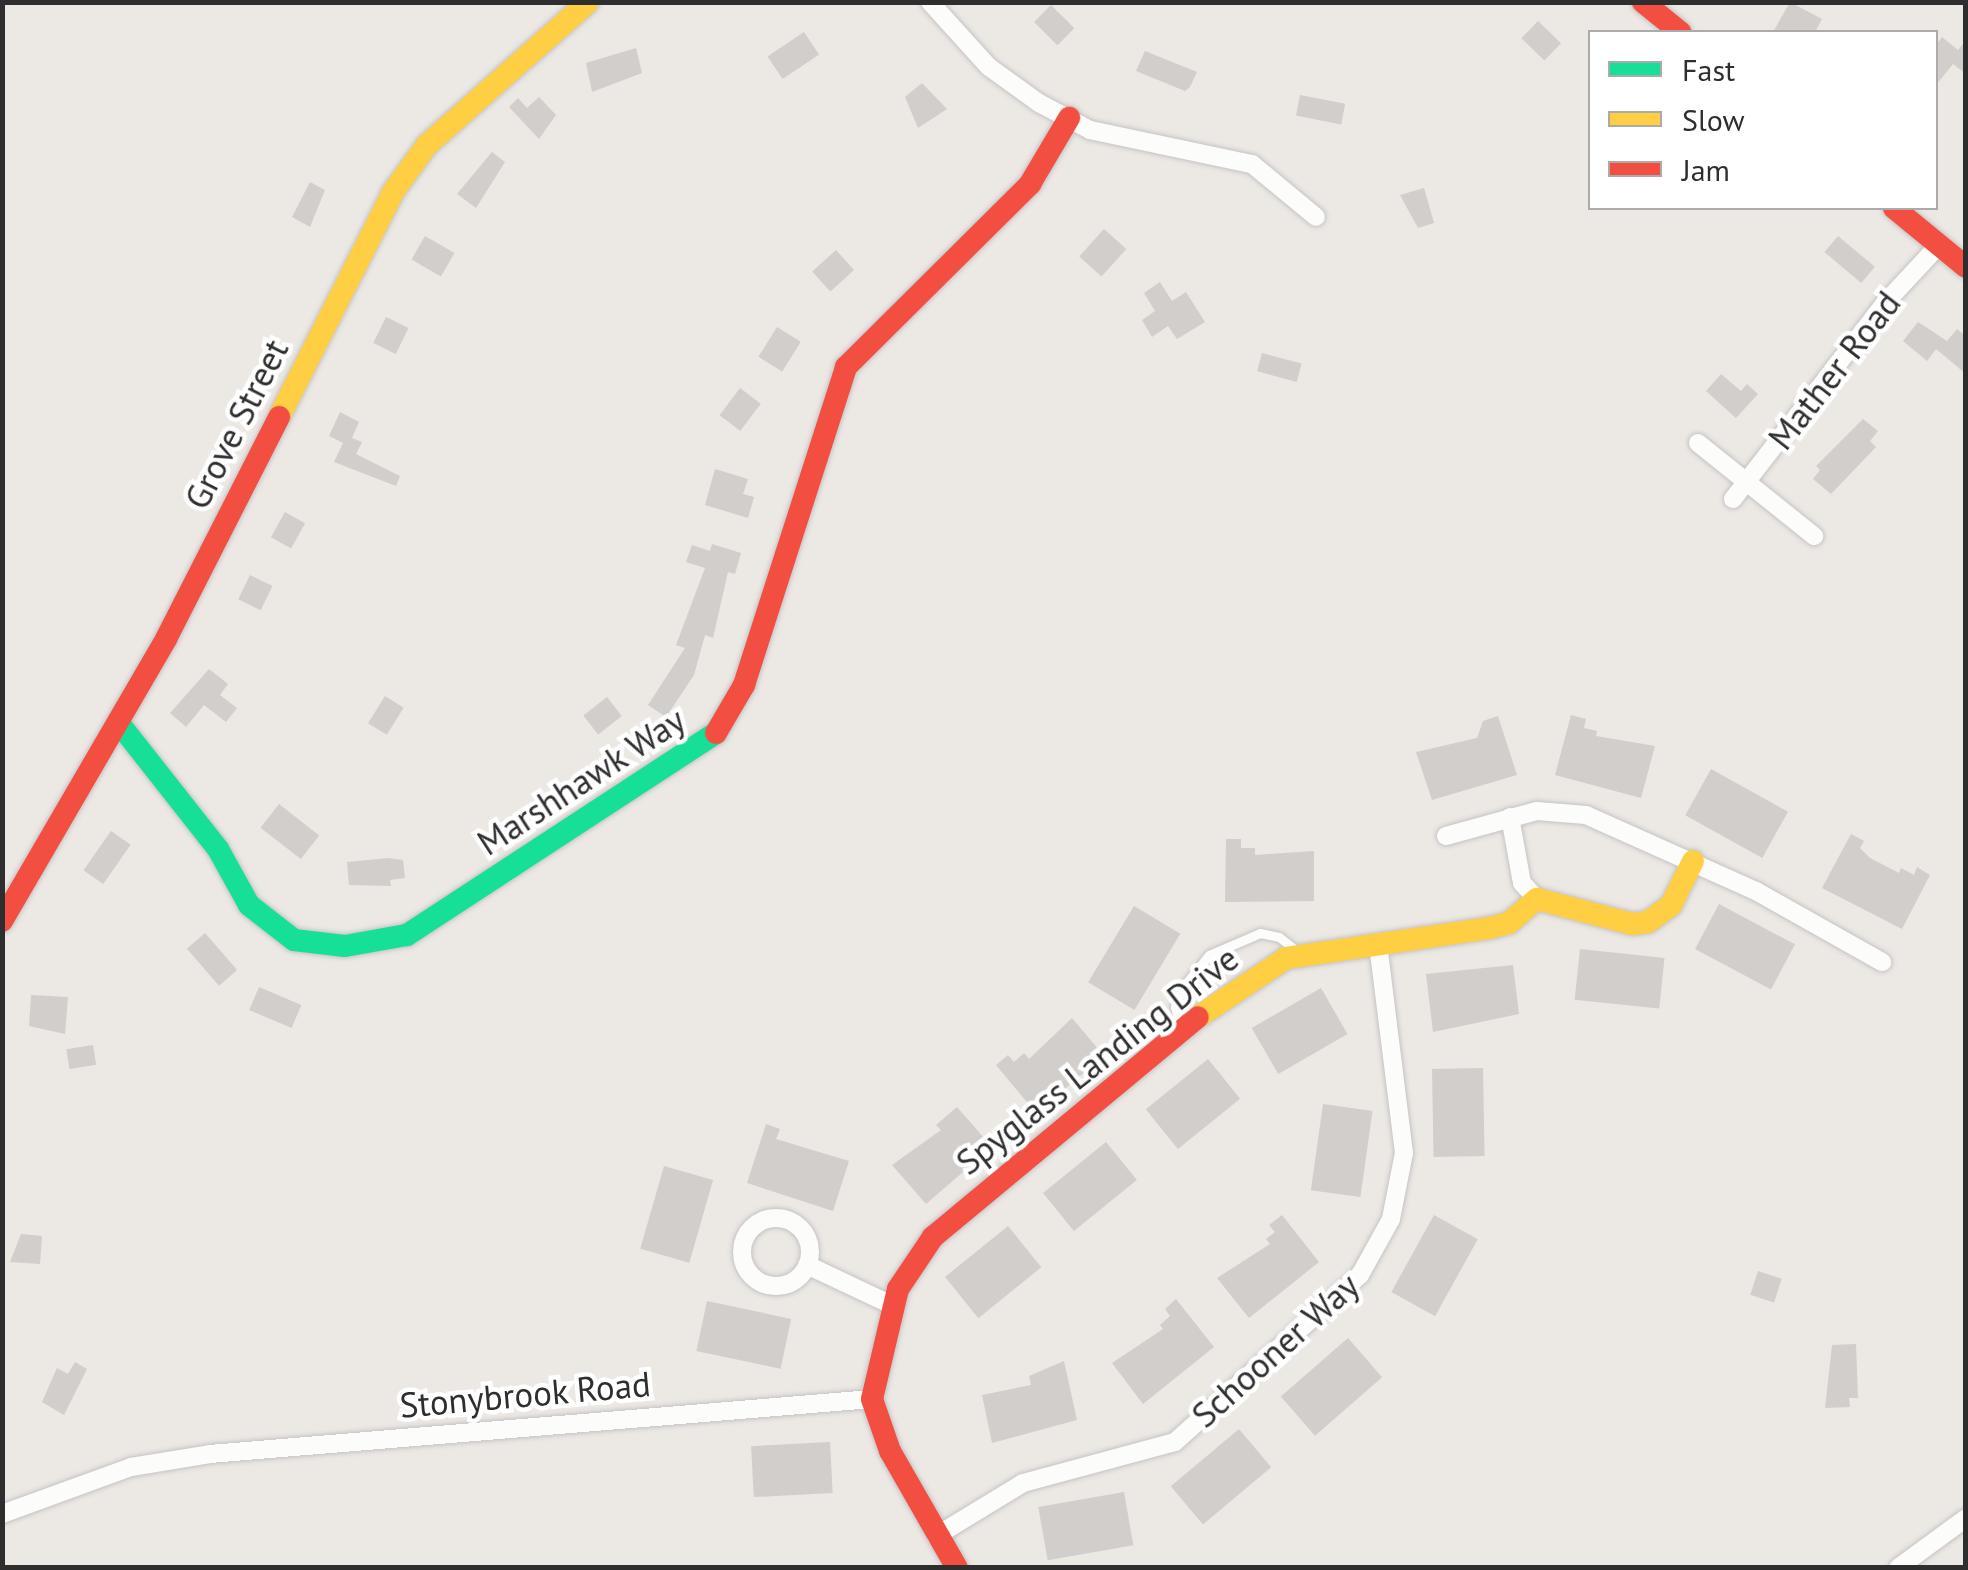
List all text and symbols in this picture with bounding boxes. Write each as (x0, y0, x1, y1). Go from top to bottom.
legend (1588, 30, 1938, 210)
text: Fast (1682, 50, 1735, 89)
text: Slow (1682, 100, 1745, 139)
text: Jam (1682, 150, 1730, 189)
street label: Mather Road (1759, 283, 1909, 457)
street label: Grove Street (175, 332, 297, 516)
street label: Marshhawk Way (469, 698, 693, 864)
street label: Spyglass Landing Drive (948, 937, 1246, 1183)
street label: Schooner Way (1183, 1264, 1367, 1436)
street label: Stonybrook Road (397, 1362, 653, 1426)

